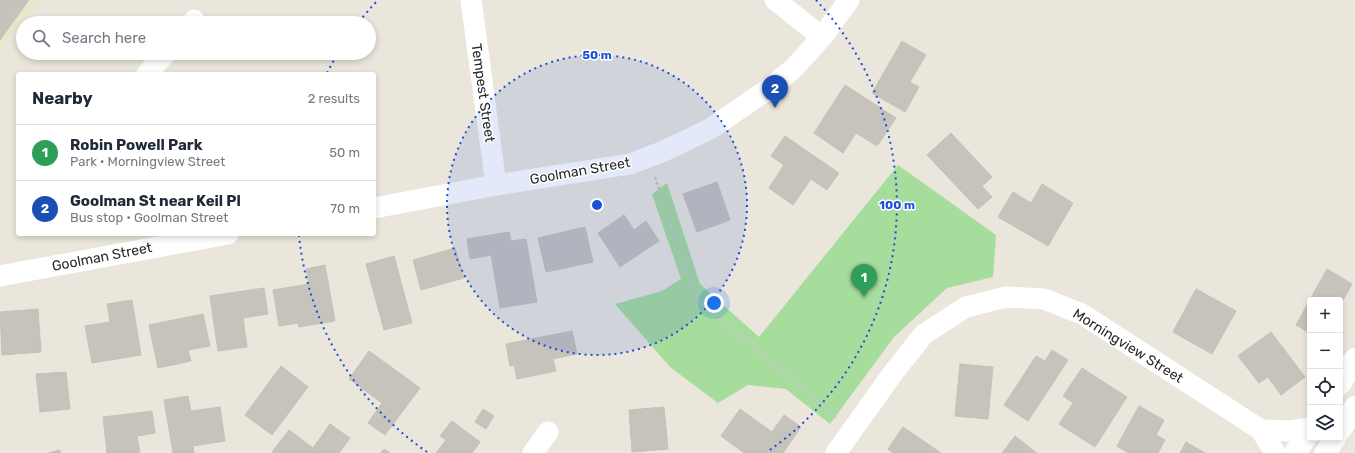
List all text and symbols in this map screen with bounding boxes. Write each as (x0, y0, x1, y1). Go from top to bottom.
search box (16, 16, 376, 60)
icon: search (30, 27, 52, 49)
text: Search here (62, 29, 146, 47)
street label: Tempest Street (468, 42, 498, 144)
text: 50 m (582, 48, 612, 62)
pin: 2 (762, 75, 788, 108)
text: Nearby (32, 88, 93, 108)
text: 2 results (308, 91, 360, 106)
text: Robin Powell Park (70, 136, 202, 154)
text: 1 (42, 145, 48, 160)
text: 50 m (329, 145, 360, 160)
text: Park · Morningview Street (70, 154, 225, 169)
street label: Goolman Street (529, 154, 632, 188)
text: Goolman St near Keil Pl (70, 192, 241, 210)
centre of rings (590, 198, 604, 212)
text: 100 m (879, 198, 915, 212)
text: 2 (41, 201, 49, 216)
text: 70 m (330, 201, 360, 216)
text: Bus stop · Goolman Street (70, 210, 228, 225)
street label: Goolman Street (51, 239, 154, 275)
pin: 1 (851, 264, 877, 297)
your location (704, 293, 724, 313)
map controls (1307, 297, 1343, 441)
button: + (1307, 297, 1343, 333)
street label: Morningview Street (1070, 305, 1187, 387)
button: − (1307, 333, 1343, 369)
button: locate (1307, 369, 1343, 405)
button: layers (1307, 405, 1343, 441)

